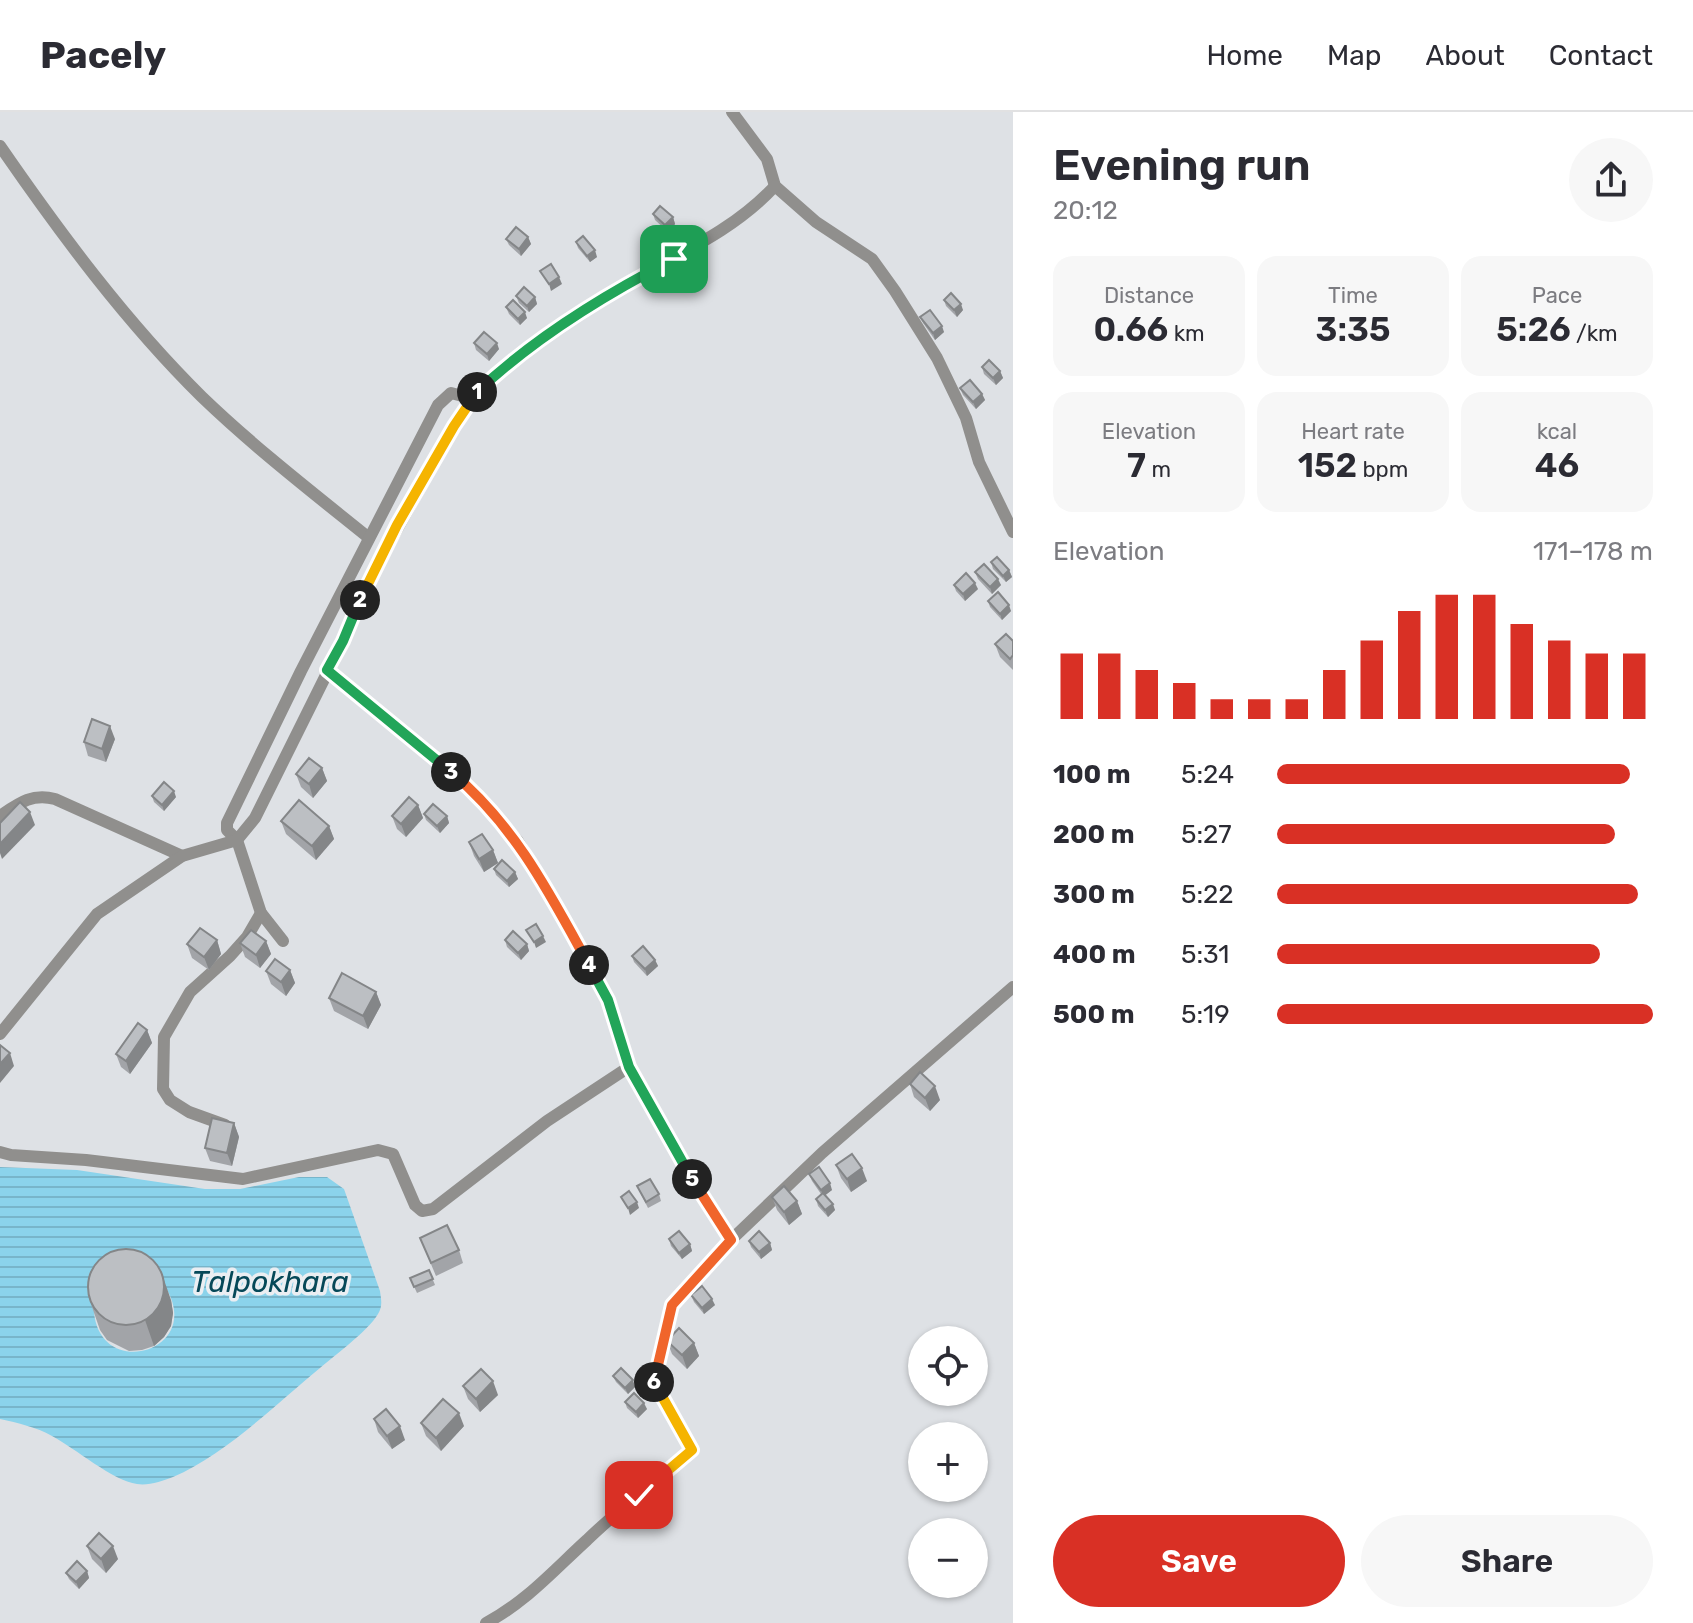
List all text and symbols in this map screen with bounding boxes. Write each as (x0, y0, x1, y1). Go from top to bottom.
text: Pacely (40, 32, 166, 78)
text: Home (1206, 39, 1283, 72)
text: Map (1327, 39, 1381, 72)
text: About (1425, 39, 1505, 72)
text: Contact (1549, 39, 1653, 72)
button: share (1569, 138, 1653, 222)
text: Evening run (1053, 139, 1311, 191)
text: 20:12 (1053, 195, 1118, 226)
pin (640, 225, 708, 293)
icon: arrive (652, 237, 696, 281)
text: Distance (1104, 282, 1194, 309)
text: Time (1328, 282, 1378, 309)
text: Pace (1532, 282, 1582, 309)
text: 0.66 (1093, 309, 1168, 350)
text: 3:35 (1316, 309, 1390, 350)
text: 5:26 (1496, 309, 1571, 350)
text: km (1168, 320, 1205, 347)
text: /km (1571, 320, 1618, 347)
pin: 1 (457, 372, 497, 412)
text: 1 (472, 378, 482, 405)
text: Elevation (1102, 418, 1196, 445)
text: Heart rate (1301, 418, 1405, 445)
text: kcal (1537, 418, 1577, 445)
text: 7 (1127, 445, 1146, 486)
text: 152 (1298, 445, 1357, 486)
text: 46 (1535, 445, 1579, 486)
text: m (1146, 456, 1171, 483)
text: bpm (1357, 456, 1408, 483)
text: Elevation (1053, 536, 1164, 567)
text: 171–178 m (1533, 536, 1653, 567)
pin: 2 (340, 580, 380, 620)
text: 2 (353, 586, 367, 613)
pin: 3 (431, 752, 471, 792)
text: 3 (444, 758, 458, 785)
text: 100 m (1053, 759, 1131, 790)
text: 5:24 (1181, 759, 1234, 790)
text: 200 m (1053, 819, 1135, 850)
text: 5:27 (1181, 819, 1232, 850)
text: 300 m (1053, 879, 1135, 910)
text: 5:22 (1181, 879, 1234, 910)
text: 400 m (1053, 939, 1135, 970)
text: 5:31 (1181, 939, 1229, 970)
pin: 4 (569, 945, 609, 985)
text: 4 (581, 951, 597, 978)
text: 500 m (1053, 999, 1135, 1030)
text: 5:19 (1181, 999, 1230, 1030)
pin: 5 (672, 1159, 712, 1199)
text: 5 (685, 1165, 699, 1192)
water label: Talpokhara (191, 1264, 349, 1300)
map controls (908, 1326, 988, 1598)
button: locate (908, 1326, 988, 1406)
pin: 6 (634, 1362, 674, 1402)
text: 6 (647, 1368, 661, 1395)
button: + (908, 1422, 988, 1502)
pin (605, 1461, 673, 1529)
icon: check (617, 1473, 661, 1517)
button: Save (1053, 1515, 1345, 1607)
button: Share (1361, 1515, 1653, 1607)
button: − (908, 1518, 988, 1598)

